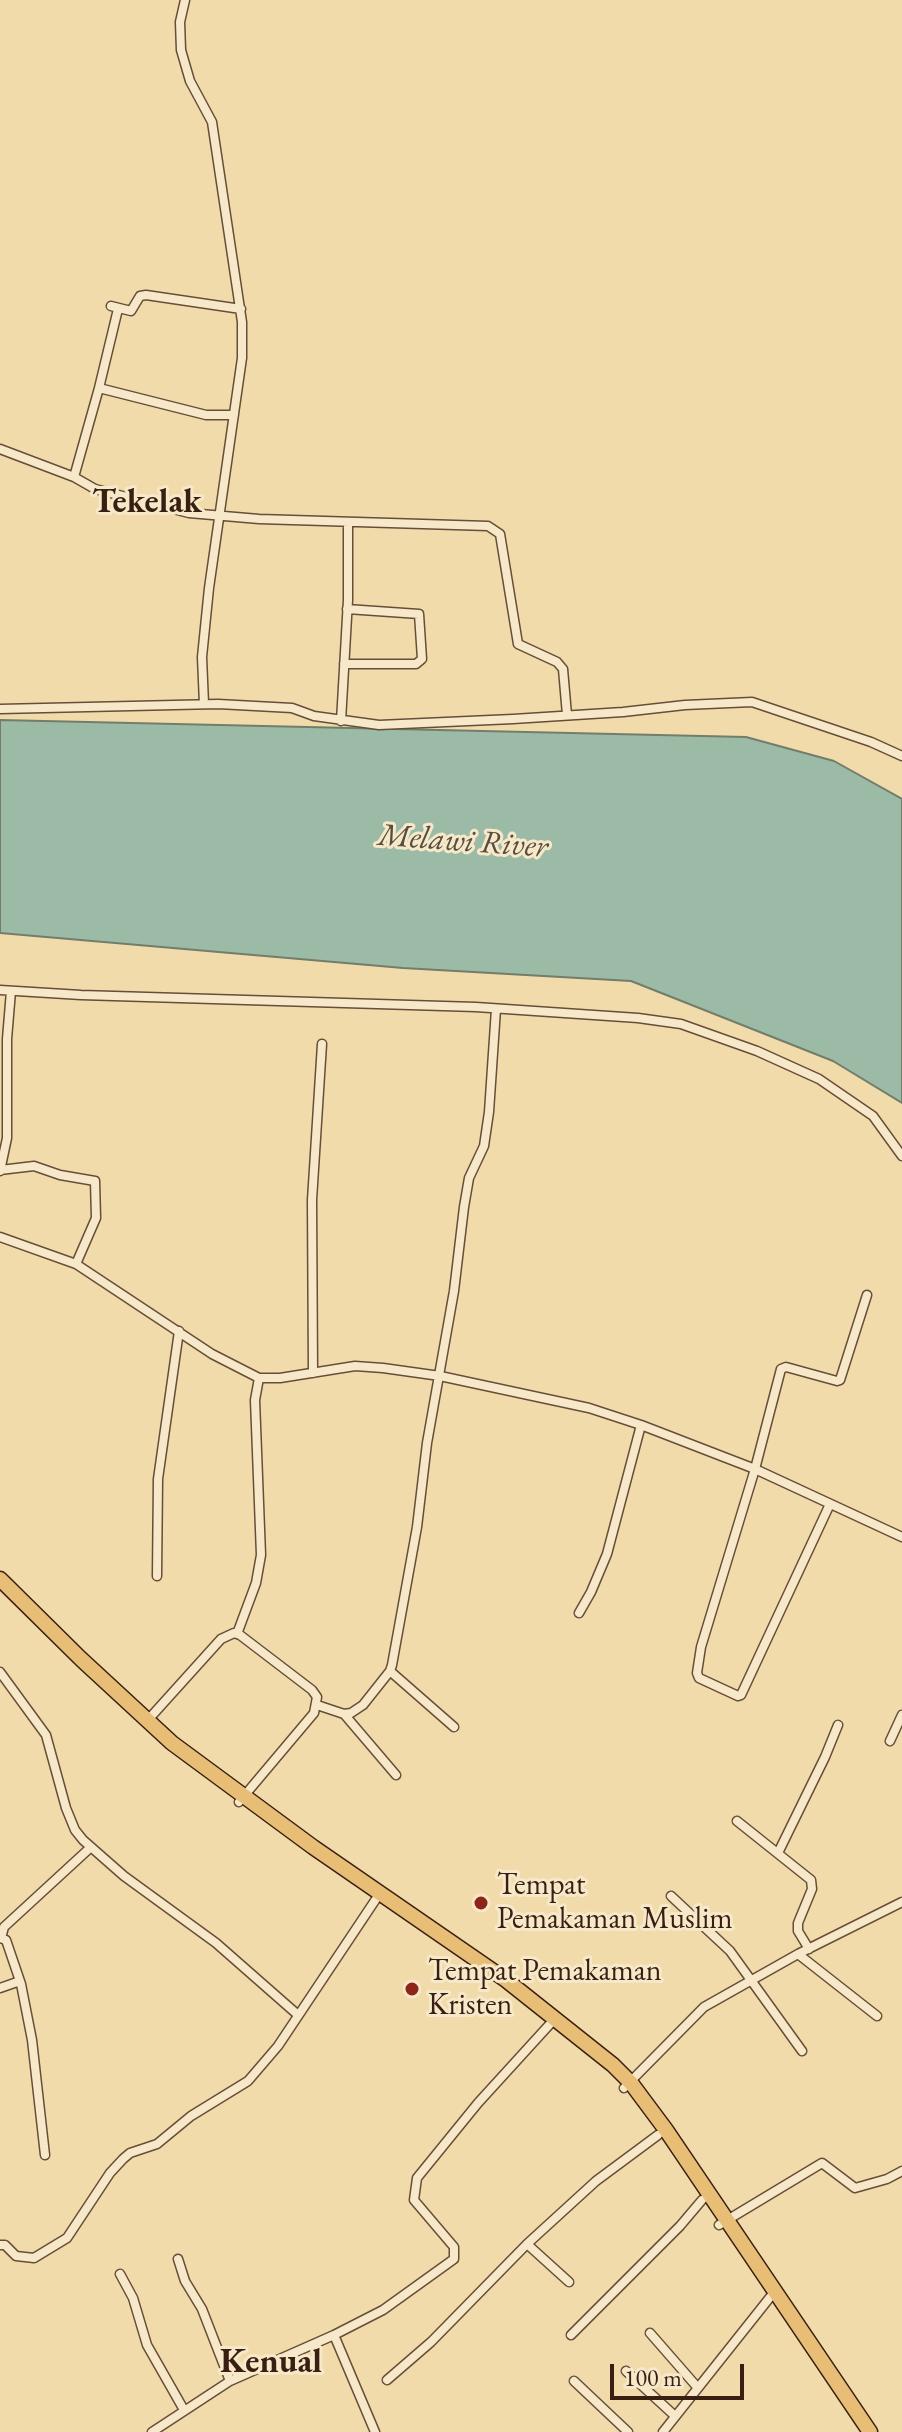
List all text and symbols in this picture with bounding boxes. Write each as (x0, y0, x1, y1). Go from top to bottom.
district label: Tekelak (92, 483, 202, 523)
water label: Melawi River (377, 817, 549, 867)
place label: Tempat Pemakaman Muslim (497, 1868, 733, 1938)
marker: Tempat Pemakaman Muslim (472, 1894, 490, 1912)
place label: Tempat Pemakaman Kristen (428, 1954, 662, 2024)
marker: Tempat Pemakaman Kristen (403, 1980, 421, 1998)
district label: Kenual (220, 2343, 322, 2383)
scale bar (614, 2348, 748, 2398)
text: 100 m (624, 2362, 682, 2393)

